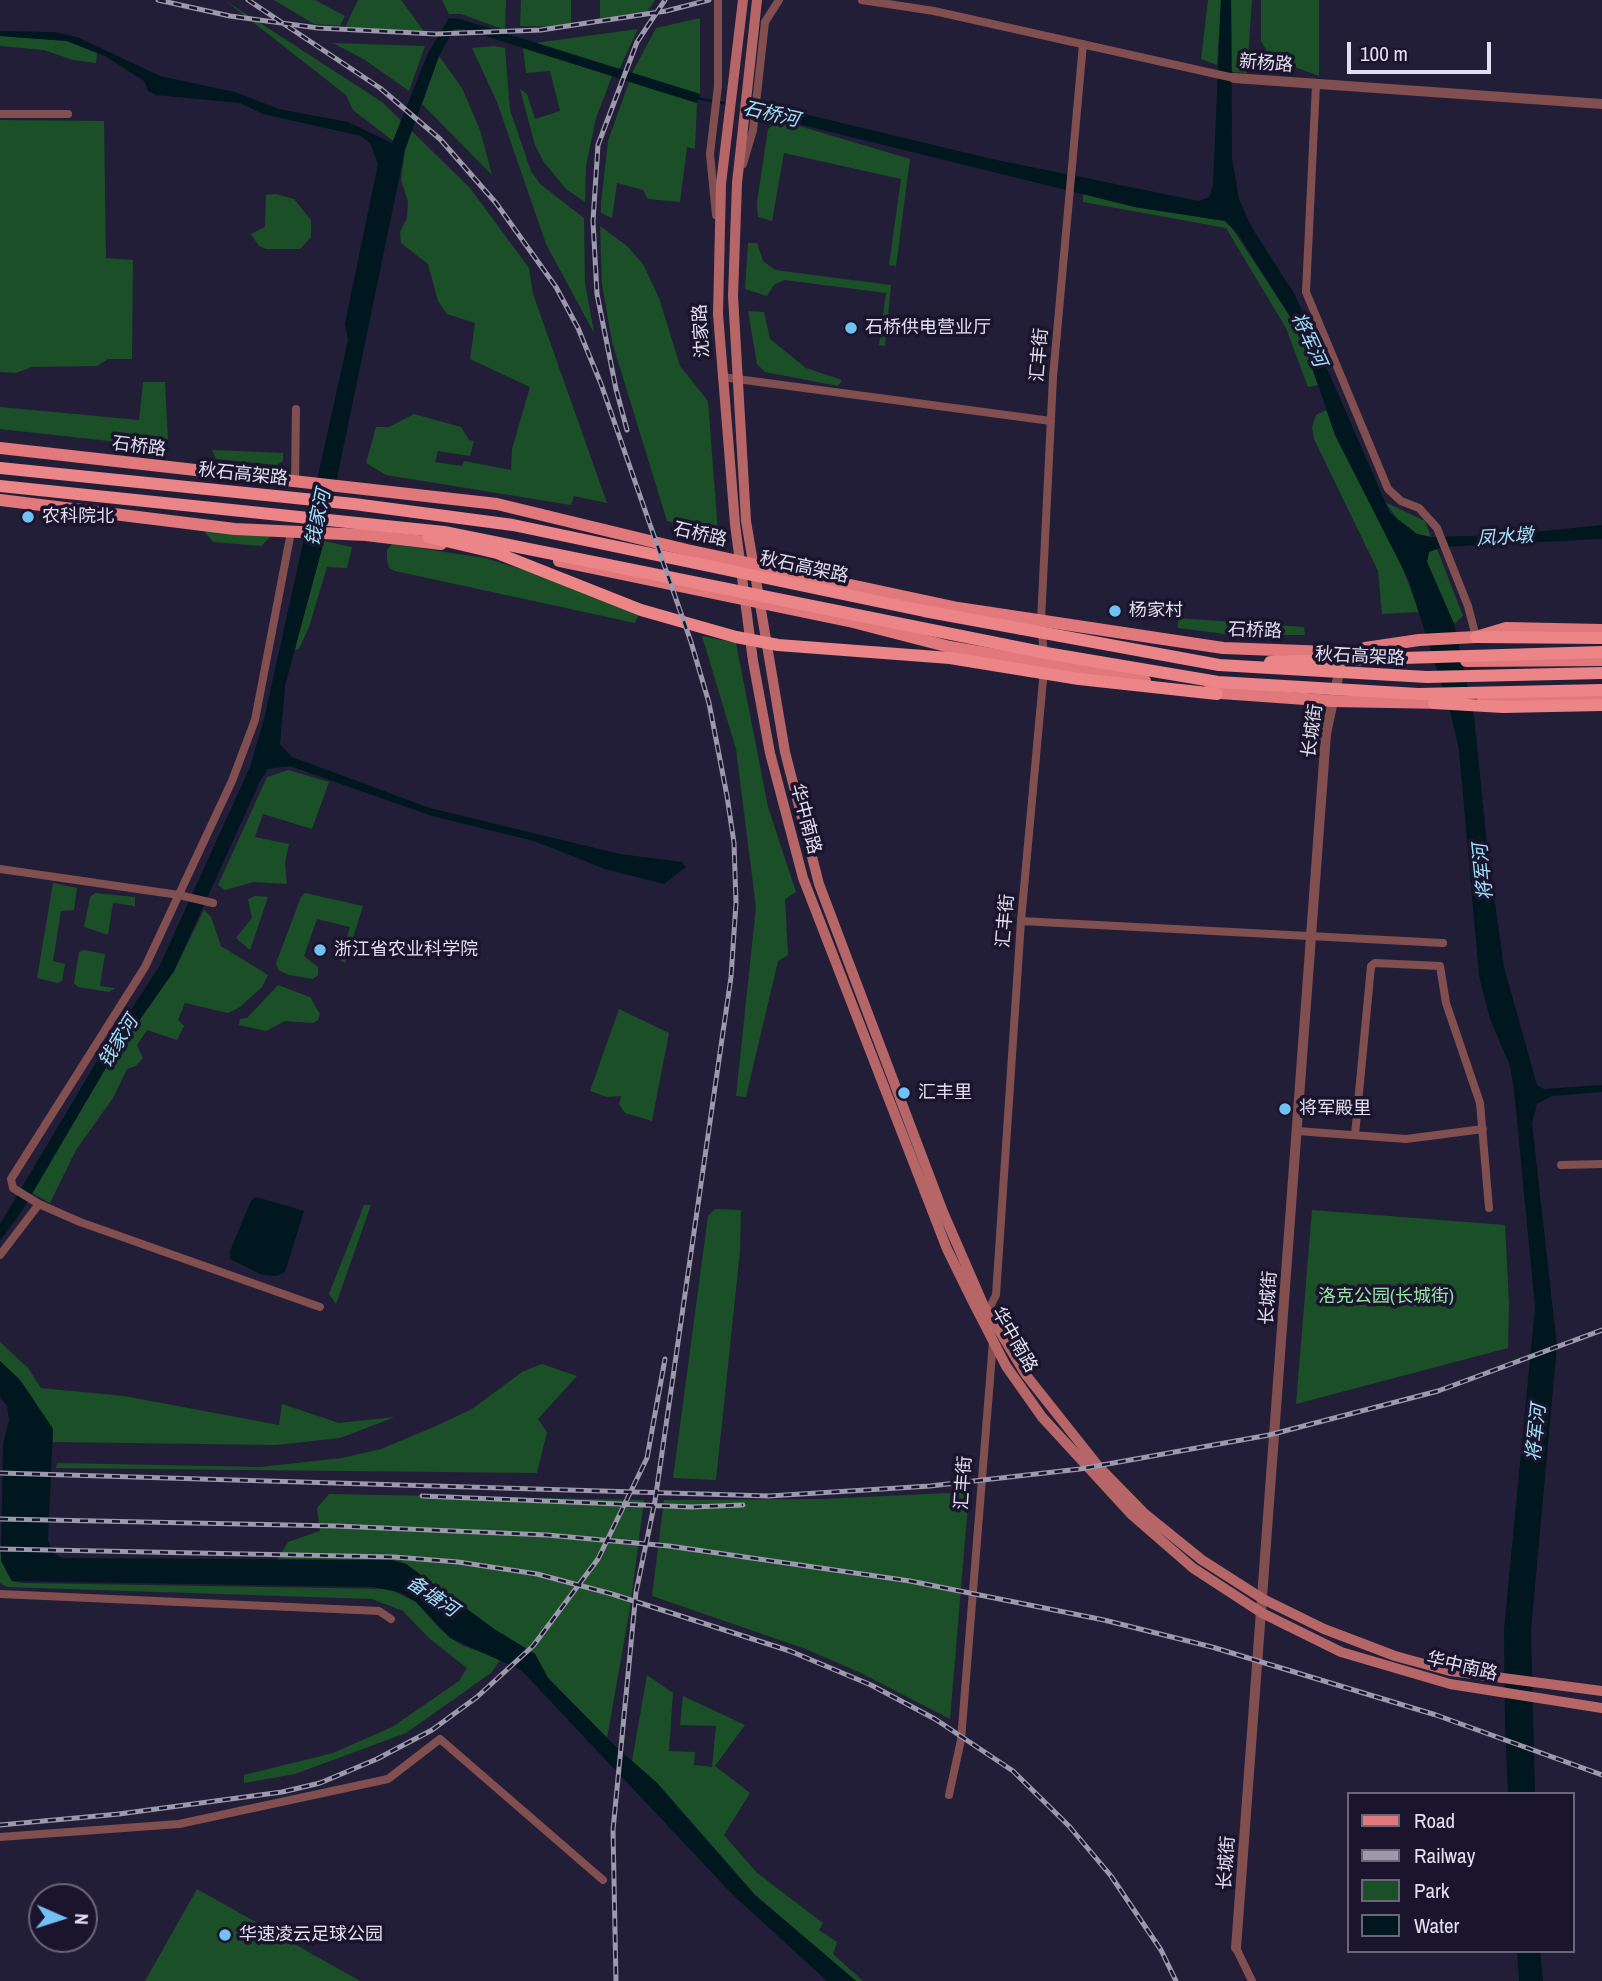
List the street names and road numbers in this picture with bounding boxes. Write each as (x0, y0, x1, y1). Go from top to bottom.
street label: 新杨路 (1238, 51, 1294, 77)
street label: 沈家路 (690, 303, 714, 359)
street label: 汇丰街 (1027, 327, 1053, 383)
street label: 石桥路 (111, 433, 167, 461)
street label: 秋石高架路 (197, 460, 289, 490)
street label: 石桥路 (671, 518, 729, 552)
street label: 秋石高架路 (758, 548, 850, 588)
street label: 石桥路 (1228, 619, 1282, 643)
street label: 秋石高架路 (1314, 644, 1406, 670)
street label: 长城街 (1299, 703, 1327, 759)
street label: 华中南路 (785, 781, 825, 857)
street label: 汇丰街 (993, 893, 1019, 949)
street label: 长城街 (1256, 1270, 1282, 1326)
street label: 华中南路 (987, 1303, 1041, 1377)
street label: 汇丰街 (951, 1455, 977, 1511)
street label: 华中南路 (1424, 1648, 1500, 1686)
street label: 长城街 (1214, 1835, 1240, 1891)

